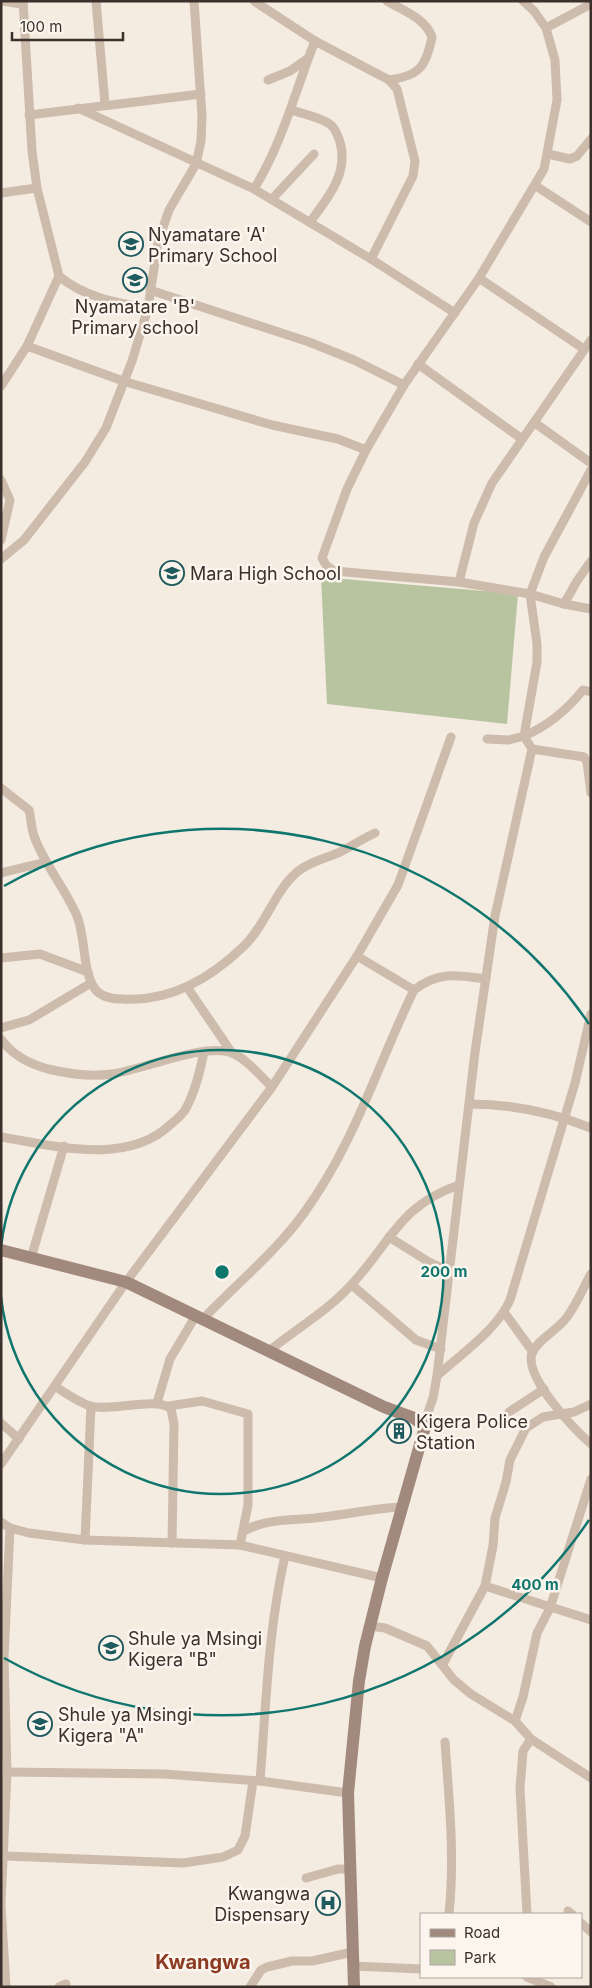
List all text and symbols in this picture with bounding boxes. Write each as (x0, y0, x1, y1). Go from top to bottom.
scale bar (12, 10, 124, 42)
text: 100 m (20, 17, 62, 36)
place label: Nyamatare 'A' Primary School (148, 224, 277, 266)
school or university icon: Nyamatare 'A' Primary School (118, 231, 144, 257)
school or university icon: Nyamatare 'B' Primary school (122, 267, 148, 293)
place label: Nyamatare 'B' Primary school (71, 296, 199, 338)
school or university icon: Mara High School (159, 560, 185, 586)
place label: Mara High School (190, 563, 341, 584)
text: 200 m (421, 1262, 467, 1281)
centre of rings (213, 1263, 231, 1281)
place label: Kigera Police Station (416, 1411, 528, 1453)
building icon: Kigera Police Station (386, 1418, 412, 1444)
text: 400 m (511, 1575, 559, 1594)
place label: Shule ya Msingi Kigera "B" (128, 1628, 262, 1670)
school or university icon: Shule ya Msingi Kigera "B" (98, 1635, 124, 1661)
place label: Shule ya Msingi Kigera "A" (58, 1704, 192, 1746)
school or university icon: Shule ya Msingi Kigera "A" (27, 1711, 53, 1737)
place label: Kwangwa Dispensary (214, 1883, 310, 1925)
hospital icon: Kwangwa Dispensary (315, 1890, 341, 1916)
legend (420, 1913, 582, 1978)
text: Road (464, 1923, 500, 1942)
text: Park (464, 1948, 497, 1967)
district label: Kwangwa (155, 1950, 251, 1974)

